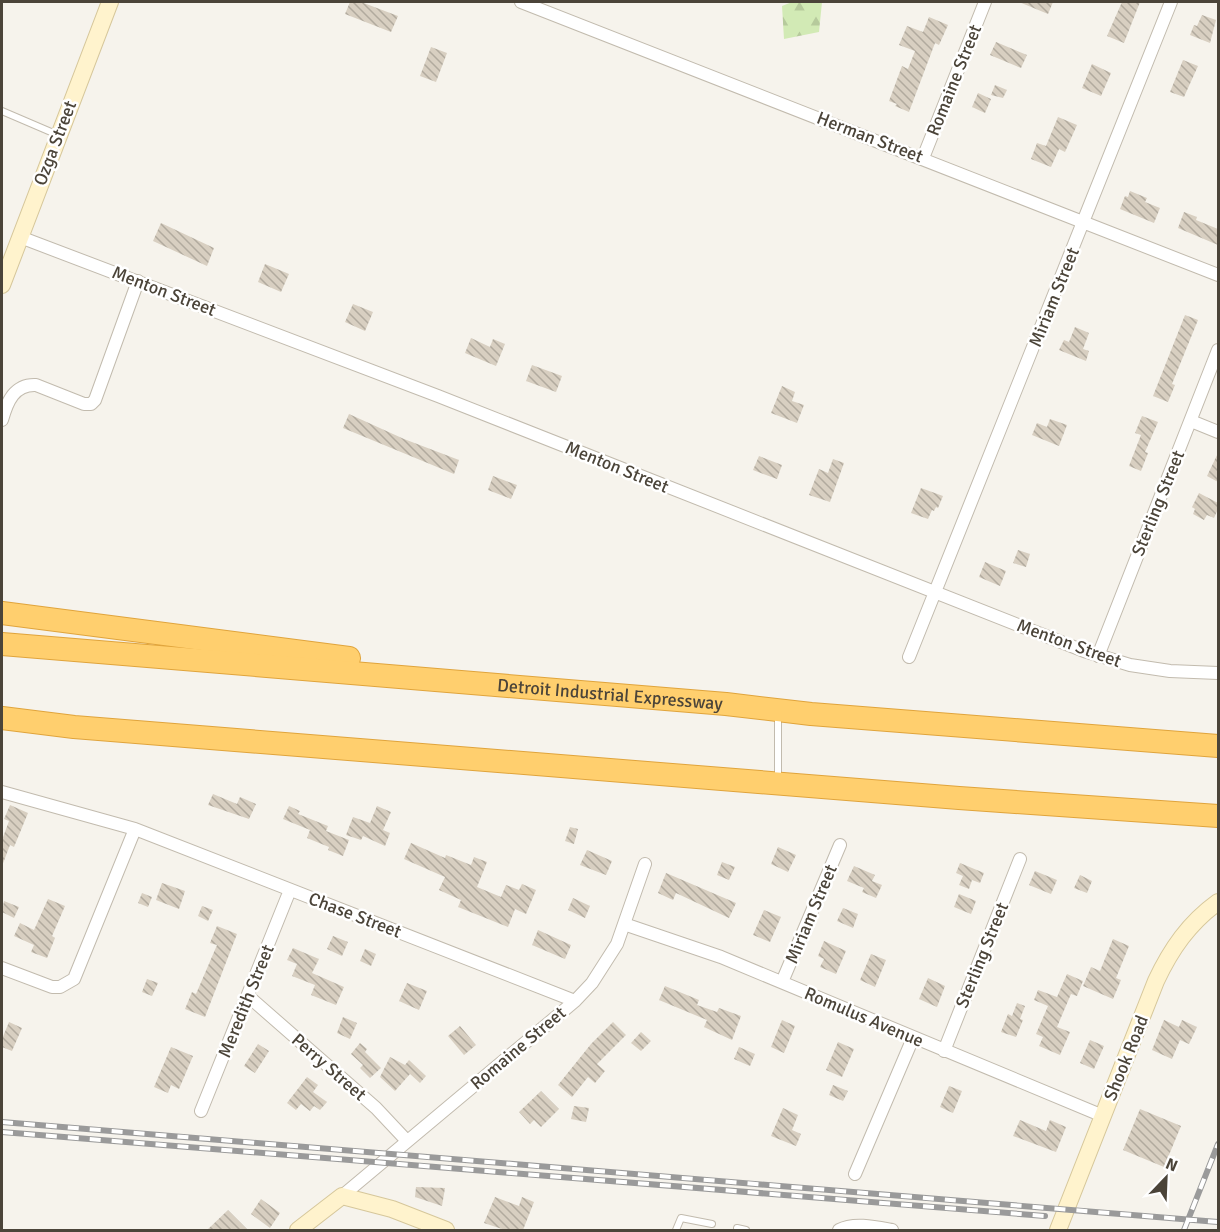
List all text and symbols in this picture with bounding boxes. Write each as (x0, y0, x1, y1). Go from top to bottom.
street label: Romaine Street (922, 21, 986, 139)
street label: Ozga Street (29, 98, 81, 188)
street label: Herman Street (814, 107, 926, 167)
street label: Miriam Street (1024, 244, 1084, 350)
street label: Menton Street (109, 261, 219, 321)
street label: Menton Street (562, 436, 672, 498)
street label: Sterling Street (1127, 447, 1189, 559)
street label: Menton Street (1014, 614, 1124, 672)
street label: Detroit Industrial Expressway (496, 674, 724, 715)
street label: Miriam Street (780, 861, 842, 967)
street label: Chase Street (306, 887, 404, 943)
street label: Sterling Street (951, 899, 1013, 1011)
street label: Meredith Street (213, 941, 279, 1061)
street label: Romulus Avenue (801, 982, 927, 1052)
street label: Romaine Street (466, 1002, 570, 1094)
street label: Shook Road (1099, 1012, 1153, 1104)
street label: Perry Street (287, 1029, 371, 1105)
north arrow (1136, 1148, 1196, 1208)
text: N (1162, 1154, 1181, 1176)

